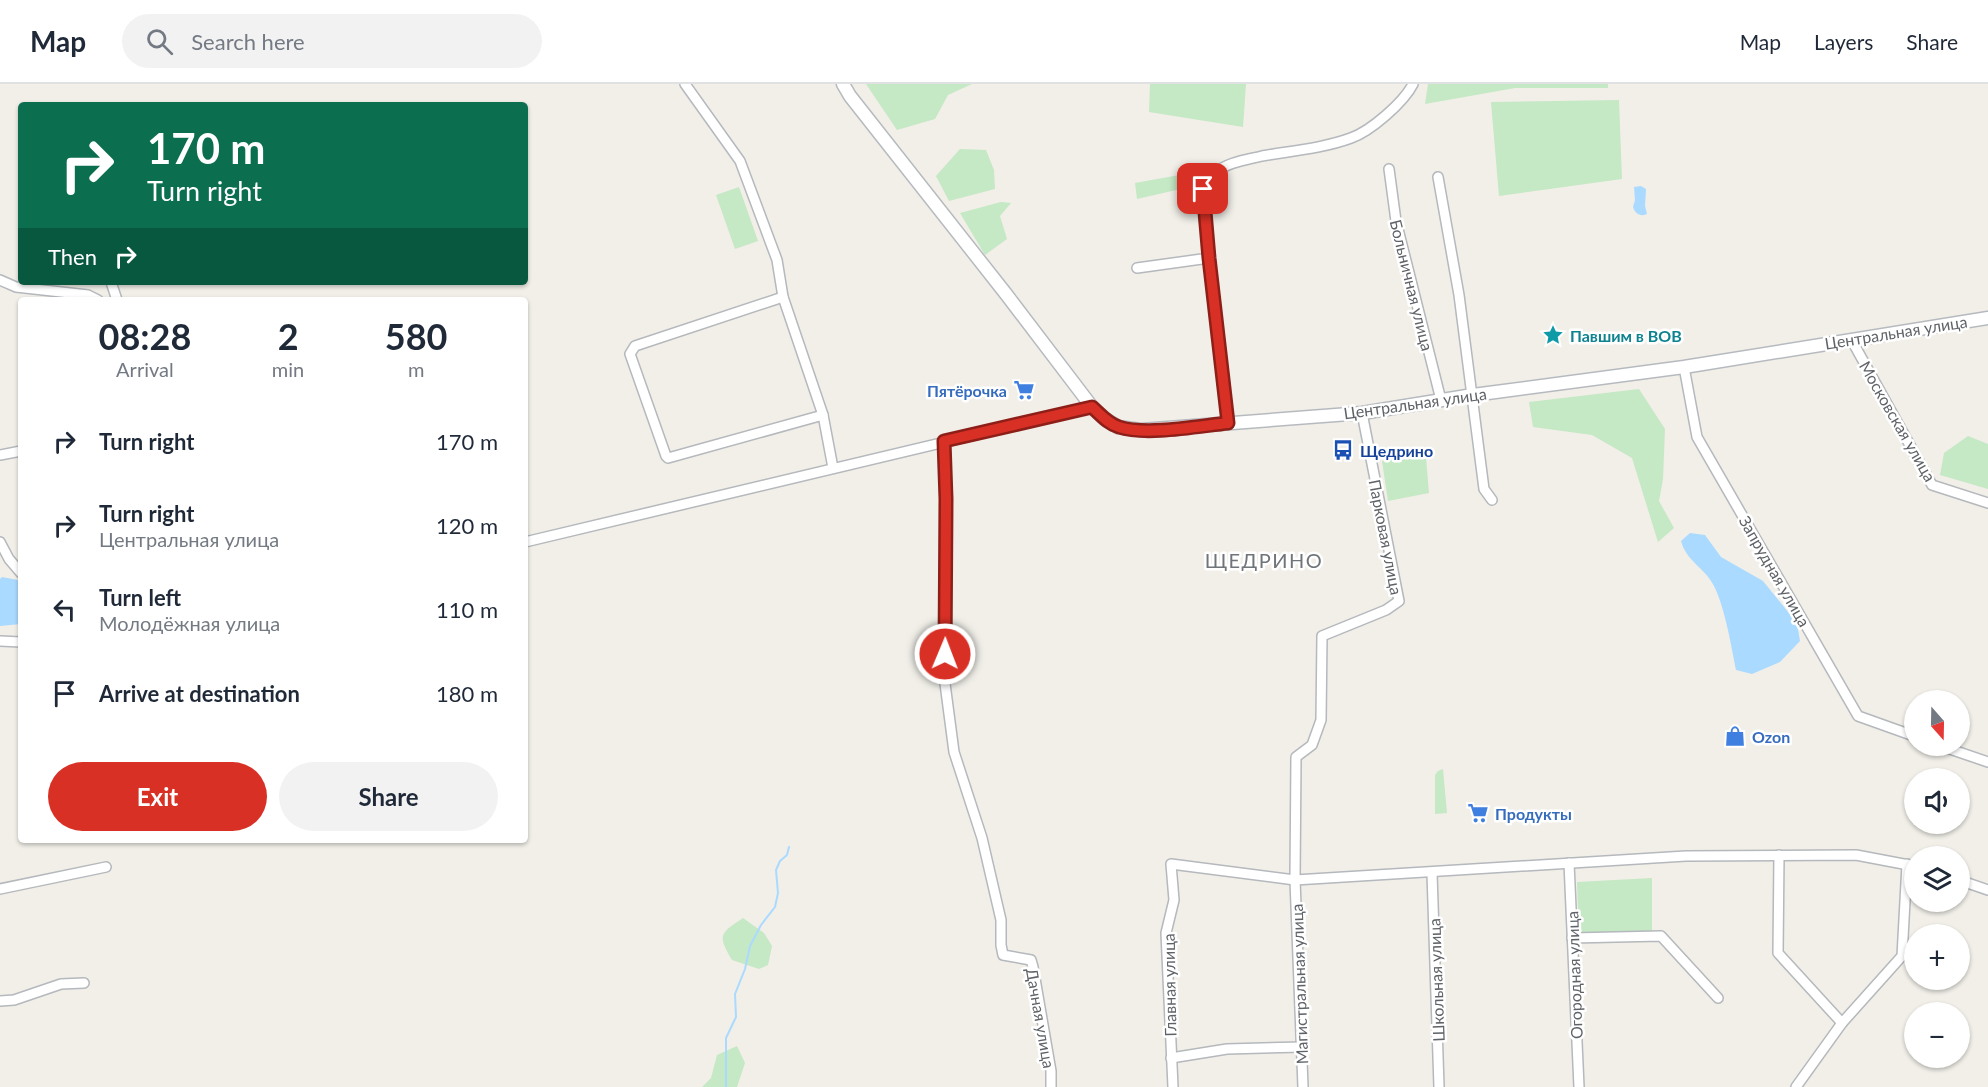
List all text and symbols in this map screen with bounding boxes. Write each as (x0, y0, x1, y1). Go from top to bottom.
search box (122, 14, 542, 68)
text: Map (30, 24, 86, 58)
icon: search (143, 25, 176, 58)
text: Search here (191, 28, 305, 55)
text: Map (1740, 29, 1781, 54)
text: Layers (1814, 29, 1873, 54)
text: Share (1906, 29, 1958, 54)
text: 170 m (147, 123, 265, 173)
icon: right (48, 126, 126, 204)
pin (1177, 163, 1228, 214)
icon: arrive (1186, 172, 1219, 205)
text: Turn right (147, 174, 262, 207)
street label: Больничная улица (1386, 217, 1438, 353)
icon: right (109, 240, 142, 273)
text: Then (48, 243, 97, 270)
street label: Центральная улица (1823, 311, 1969, 353)
text: 08:28 (99, 314, 191, 358)
text: 2 (278, 314, 299, 358)
text: 580 (385, 314, 447, 358)
place icon: Павшим в ВОВ (1541, 323, 1565, 347)
place label: Павшим в ВОВ (1570, 326, 1682, 345)
text: Arrival (116, 357, 174, 381)
text: min (272, 357, 304, 381)
text: m (408, 357, 424, 381)
street label: Московская улица (1856, 357, 1940, 485)
supermarket icon: Пятёрочка (1012, 378, 1036, 402)
place label: Пятёрочка (927, 381, 1007, 400)
street label: Центральная улица (1342, 384, 1488, 422)
icon: right (48, 425, 81, 458)
text: Turn right (99, 428, 194, 455)
text: 170 m (436, 428, 498, 455)
bus stop icon: Щедрино (1331, 438, 1355, 462)
place label: Щедрино (1360, 441, 1433, 460)
street label: Парковая улица (1366, 478, 1406, 596)
text: Turn right (99, 500, 194, 527)
icon: right (48, 509, 81, 542)
text: 120 m (436, 512, 498, 539)
street label: Запрудная улица (1736, 512, 1814, 630)
text: Центральная улица (99, 527, 279, 551)
district label: ЩЕДРИНО (1205, 548, 1323, 572)
text: Turn left (99, 584, 181, 611)
icon: left (48, 593, 81, 626)
text: 110 m (436, 596, 498, 623)
text: Молодёжная улица (99, 611, 280, 635)
position arrow (913, 622, 977, 686)
icon: arrive (48, 677, 81, 710)
text: Arrive at destination (99, 680, 300, 707)
text: 180 m (436, 680, 498, 707)
north arrow (1904, 690, 1970, 756)
map controls (1904, 690, 1970, 1068)
shop icon: Ozon (1723, 724, 1747, 748)
place label: Ozon (1752, 727, 1790, 746)
button: Exit (48, 762, 267, 831)
button: Share (279, 762, 498, 831)
button: sound (1904, 768, 1970, 834)
supermarket icon: Продукты (1466, 801, 1490, 825)
place label: Продукты (1495, 804, 1572, 823)
button: layers (1904, 846, 1970, 912)
street label: Магистральная улица (1287, 903, 1311, 1065)
street label: Огородная улица (1562, 911, 1586, 1039)
street label: Школьная улица (1424, 918, 1448, 1042)
button: + (1904, 924, 1970, 990)
street label: Главная улица (1159, 933, 1179, 1037)
street label: Дачная улица (1023, 966, 1059, 1070)
button: − (1904, 1002, 1970, 1068)

